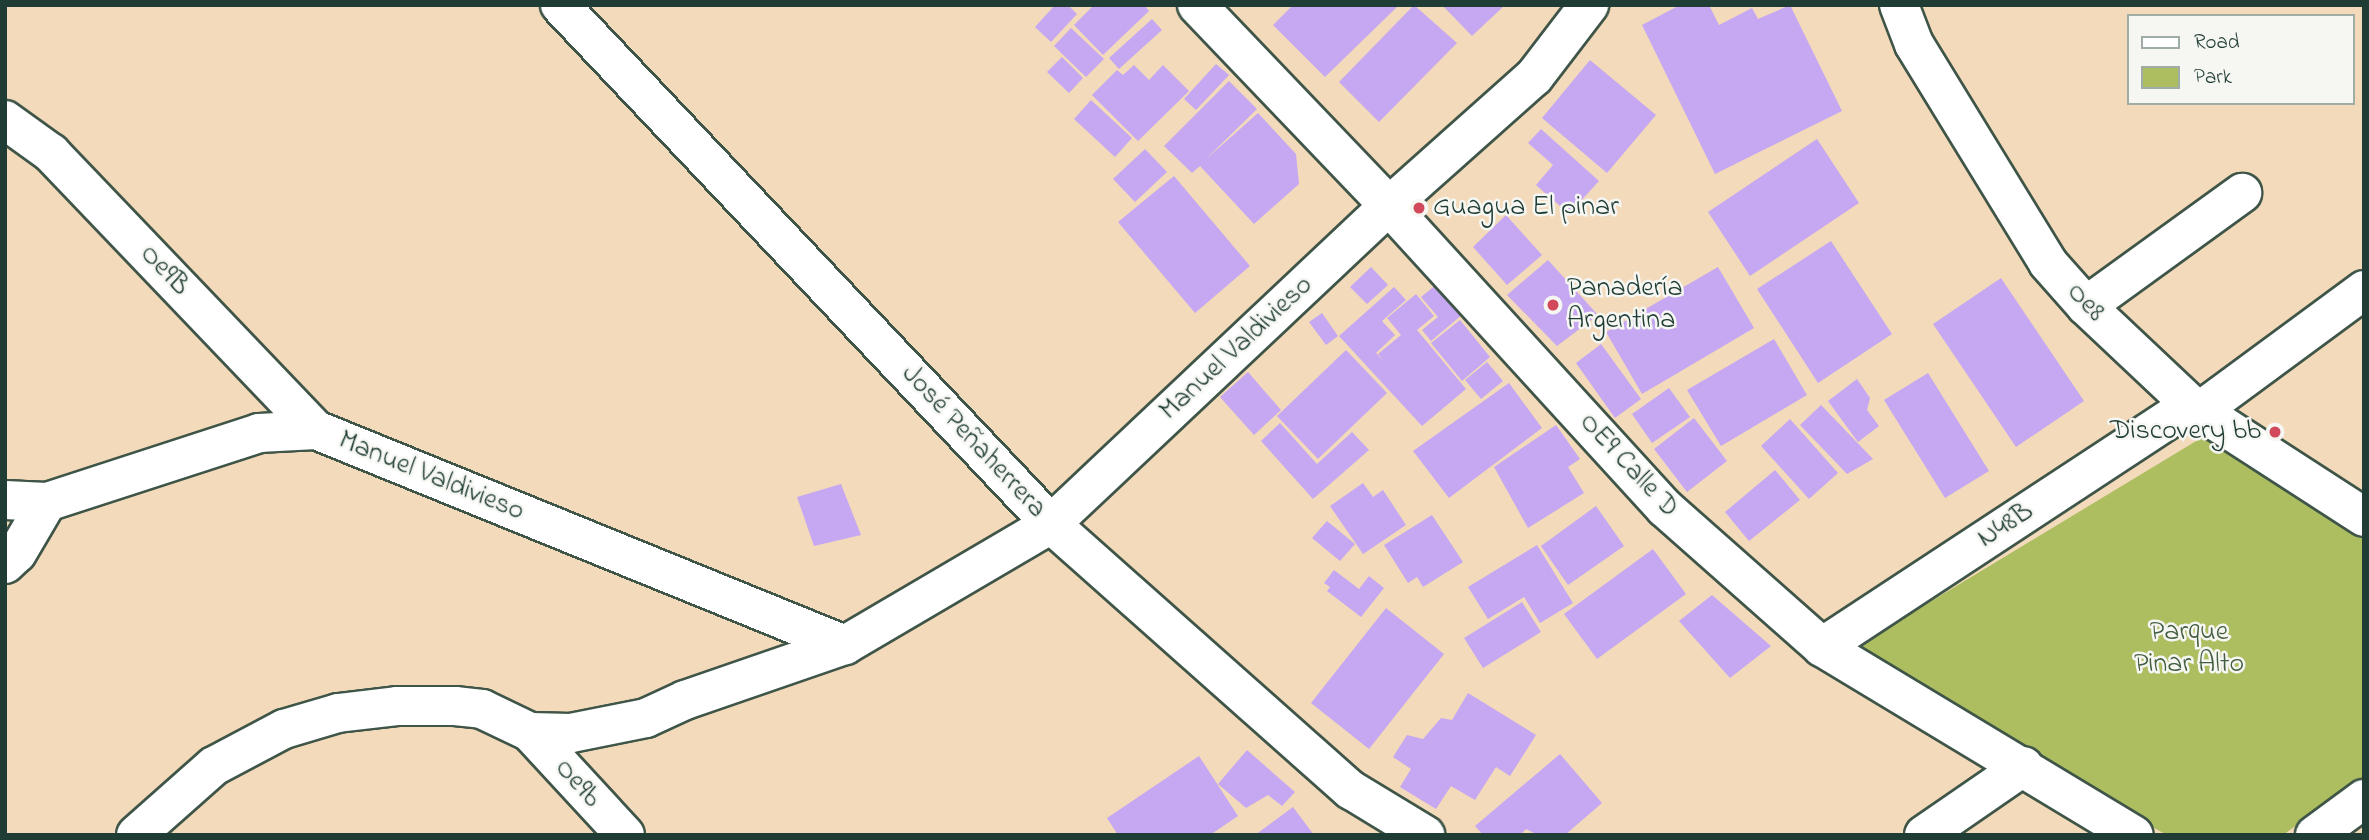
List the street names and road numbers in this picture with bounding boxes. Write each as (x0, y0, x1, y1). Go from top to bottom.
street label: Oe9B (132, 238, 196, 304)
street label: Manuel Valdivieso (1153, 270, 1321, 428)
street label: Oe8 (2059, 276, 2111, 330)
street label: José Peñaherrera (893, 358, 1053, 526)
street label: OE9 Calle D (1571, 407, 1685, 525)
street label: Manuel Valdivieso (333, 425, 529, 529)
street label: N48B (1972, 496, 2040, 556)
street label: Oe9b (546, 753, 608, 815)

